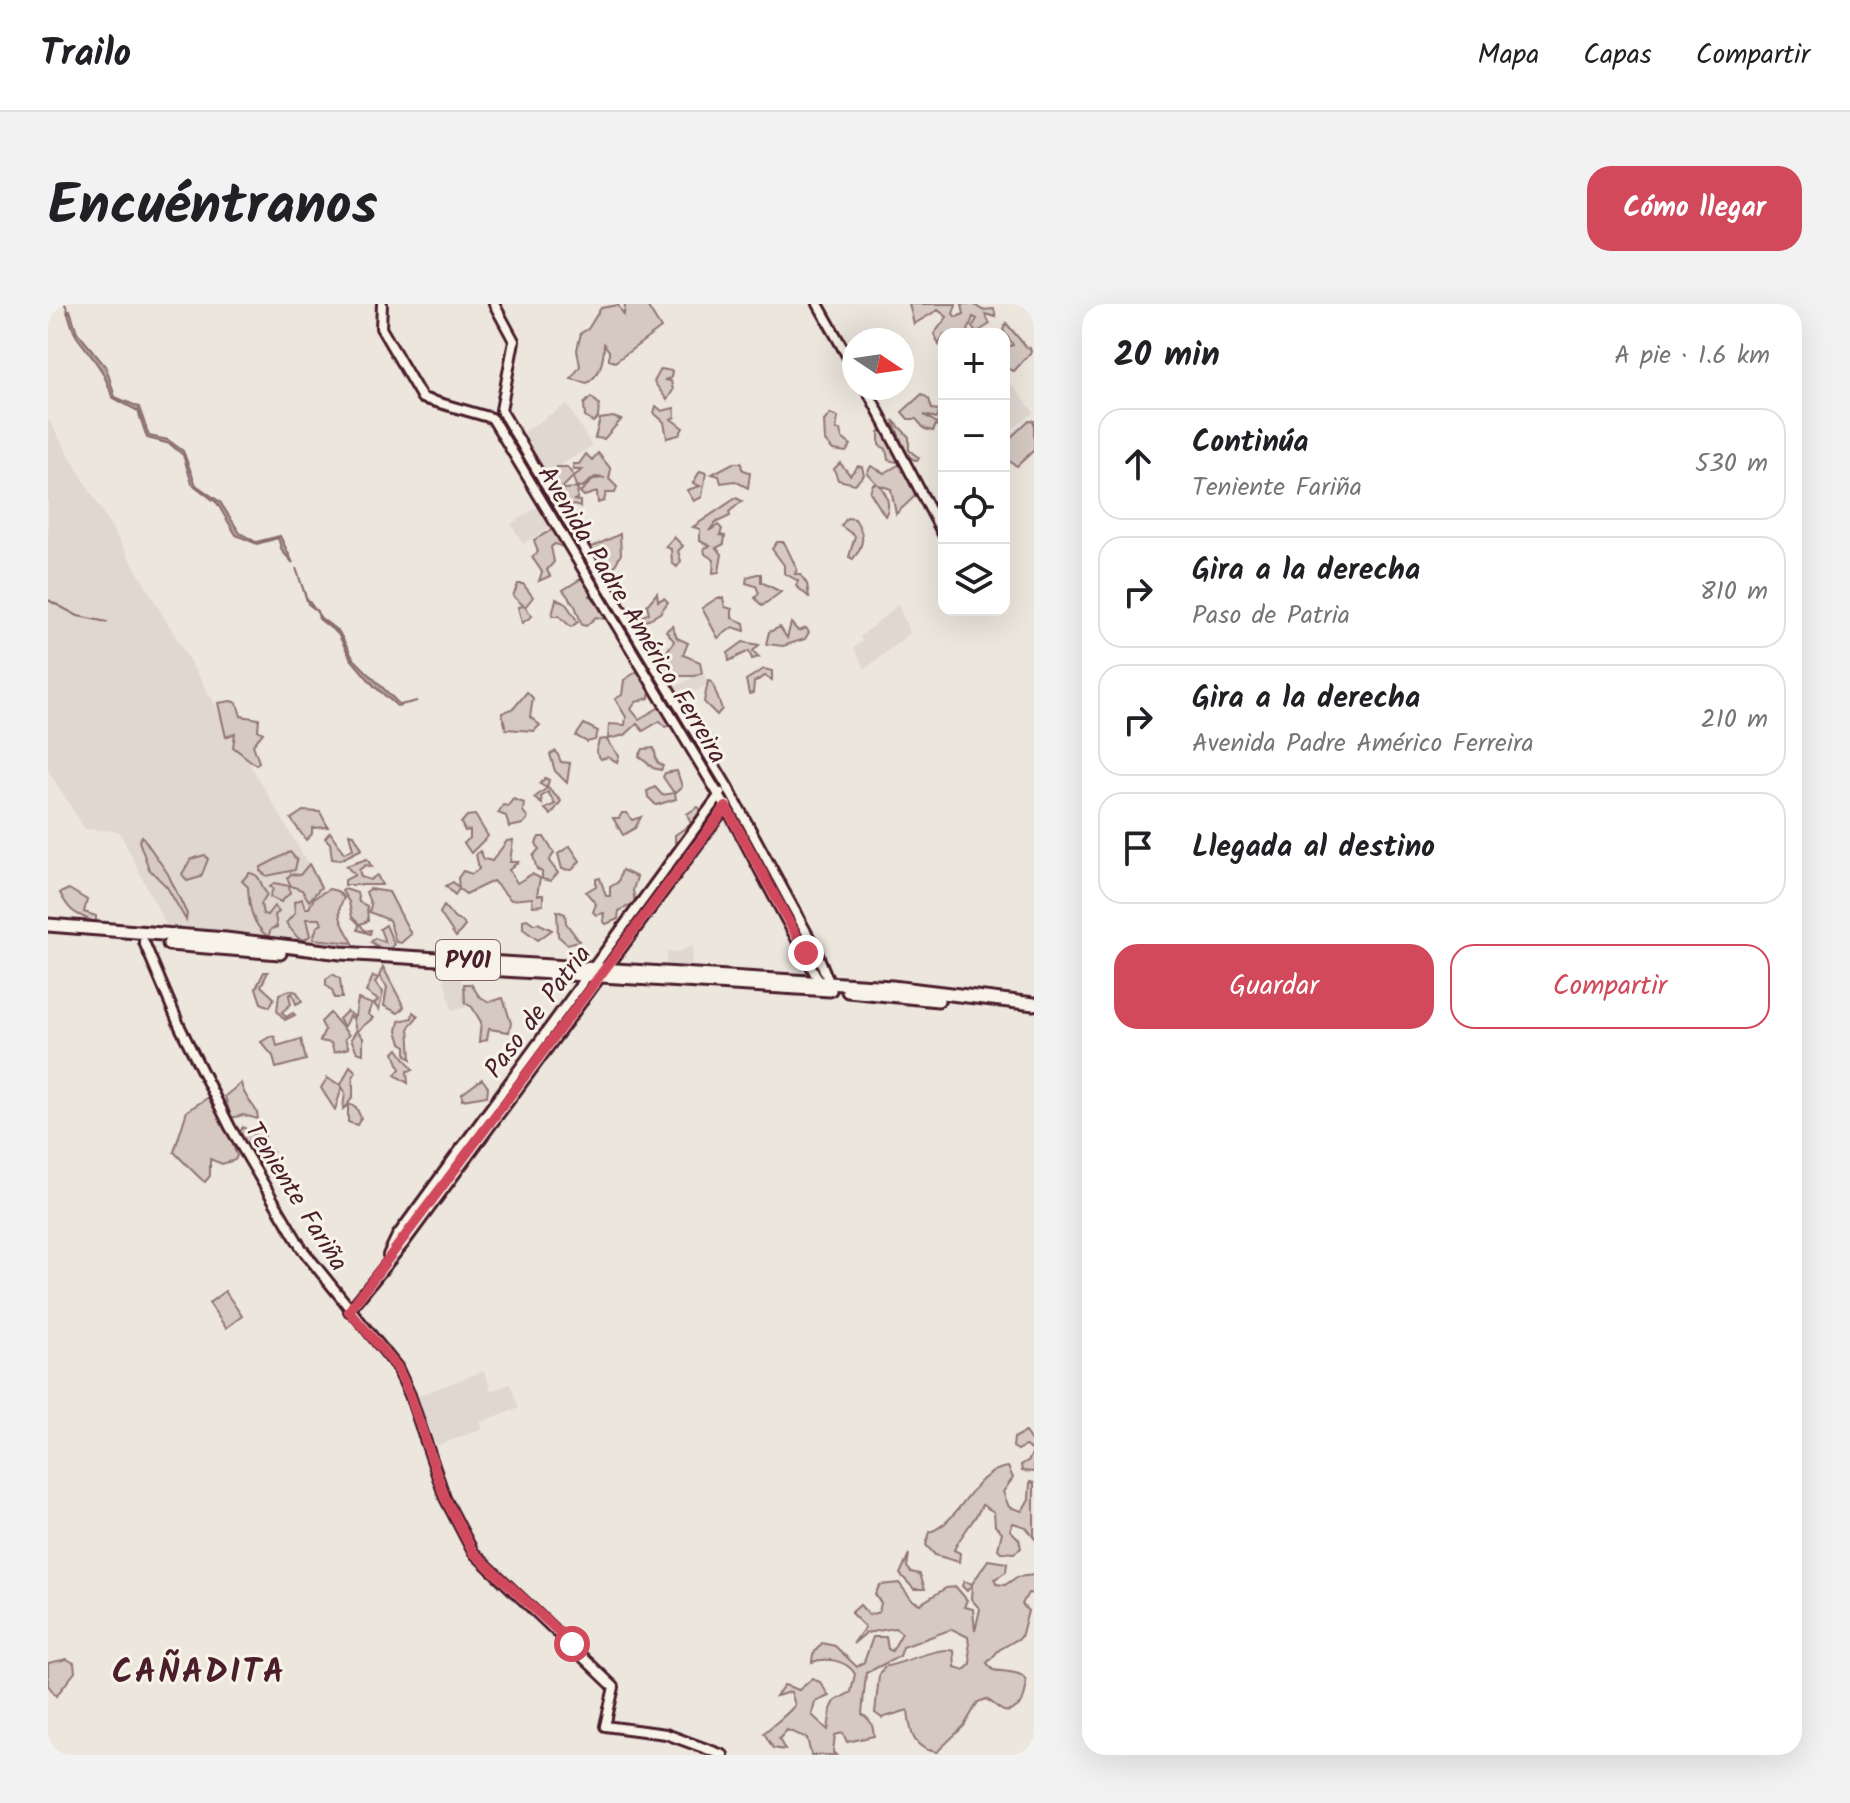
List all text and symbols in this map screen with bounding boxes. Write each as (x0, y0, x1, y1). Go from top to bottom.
text: Trailo (40, 25, 131, 85)
text: Mapa (1478, 33, 1539, 78)
text: Capas (1583, 33, 1652, 78)
text: Compartir (1696, 33, 1810, 78)
text: Encuéntranos (48, 163, 378, 253)
button: Cómo llegar (1587, 166, 1802, 251)
north arrow (842, 328, 914, 400)
map controls (938, 328, 1010, 616)
button: + (938, 328, 1010, 400)
text: 20 min (1114, 329, 1220, 383)
text: A pie · 1.6 km (1614, 335, 1770, 377)
button: − (938, 400, 1010, 472)
text: Continúa (1192, 419, 1308, 467)
icon: ahead (1116, 442, 1160, 486)
text: 530 m (1695, 443, 1768, 485)
street label: Avenida Padre Américo Ferreira (525, 458, 737, 772)
text: Teniente Fariña (1192, 467, 1362, 509)
button: locate (938, 472, 1010, 544)
button: layers (938, 544, 1010, 616)
text: Gira a la derecha (1192, 547, 1420, 595)
icon: right (1116, 570, 1160, 614)
text: 810 m (1700, 571, 1768, 613)
text: Paso de Patria (1192, 595, 1350, 637)
text: Gira a la derecha (1192, 675, 1420, 723)
icon: right (1116, 698, 1160, 742)
text: 210 m (1701, 699, 1768, 741)
text: Avenida Padre Américo Ferreira (1192, 723, 1534, 765)
text: Llegada al destino (1192, 824, 1435, 872)
icon: arrive (1116, 826, 1160, 870)
route end (788, 935, 824, 971)
street label: Paso de Patria (474, 936, 603, 1088)
road number: PY01 (436, 940, 500, 980)
button: Guardar (1114, 944, 1434, 1029)
button: Compartir (1450, 944, 1770, 1029)
street label: Teniente Fariña (232, 1114, 358, 1280)
route start (554, 1626, 590, 1662)
district label: CAÑADITA (112, 1646, 286, 1700)

